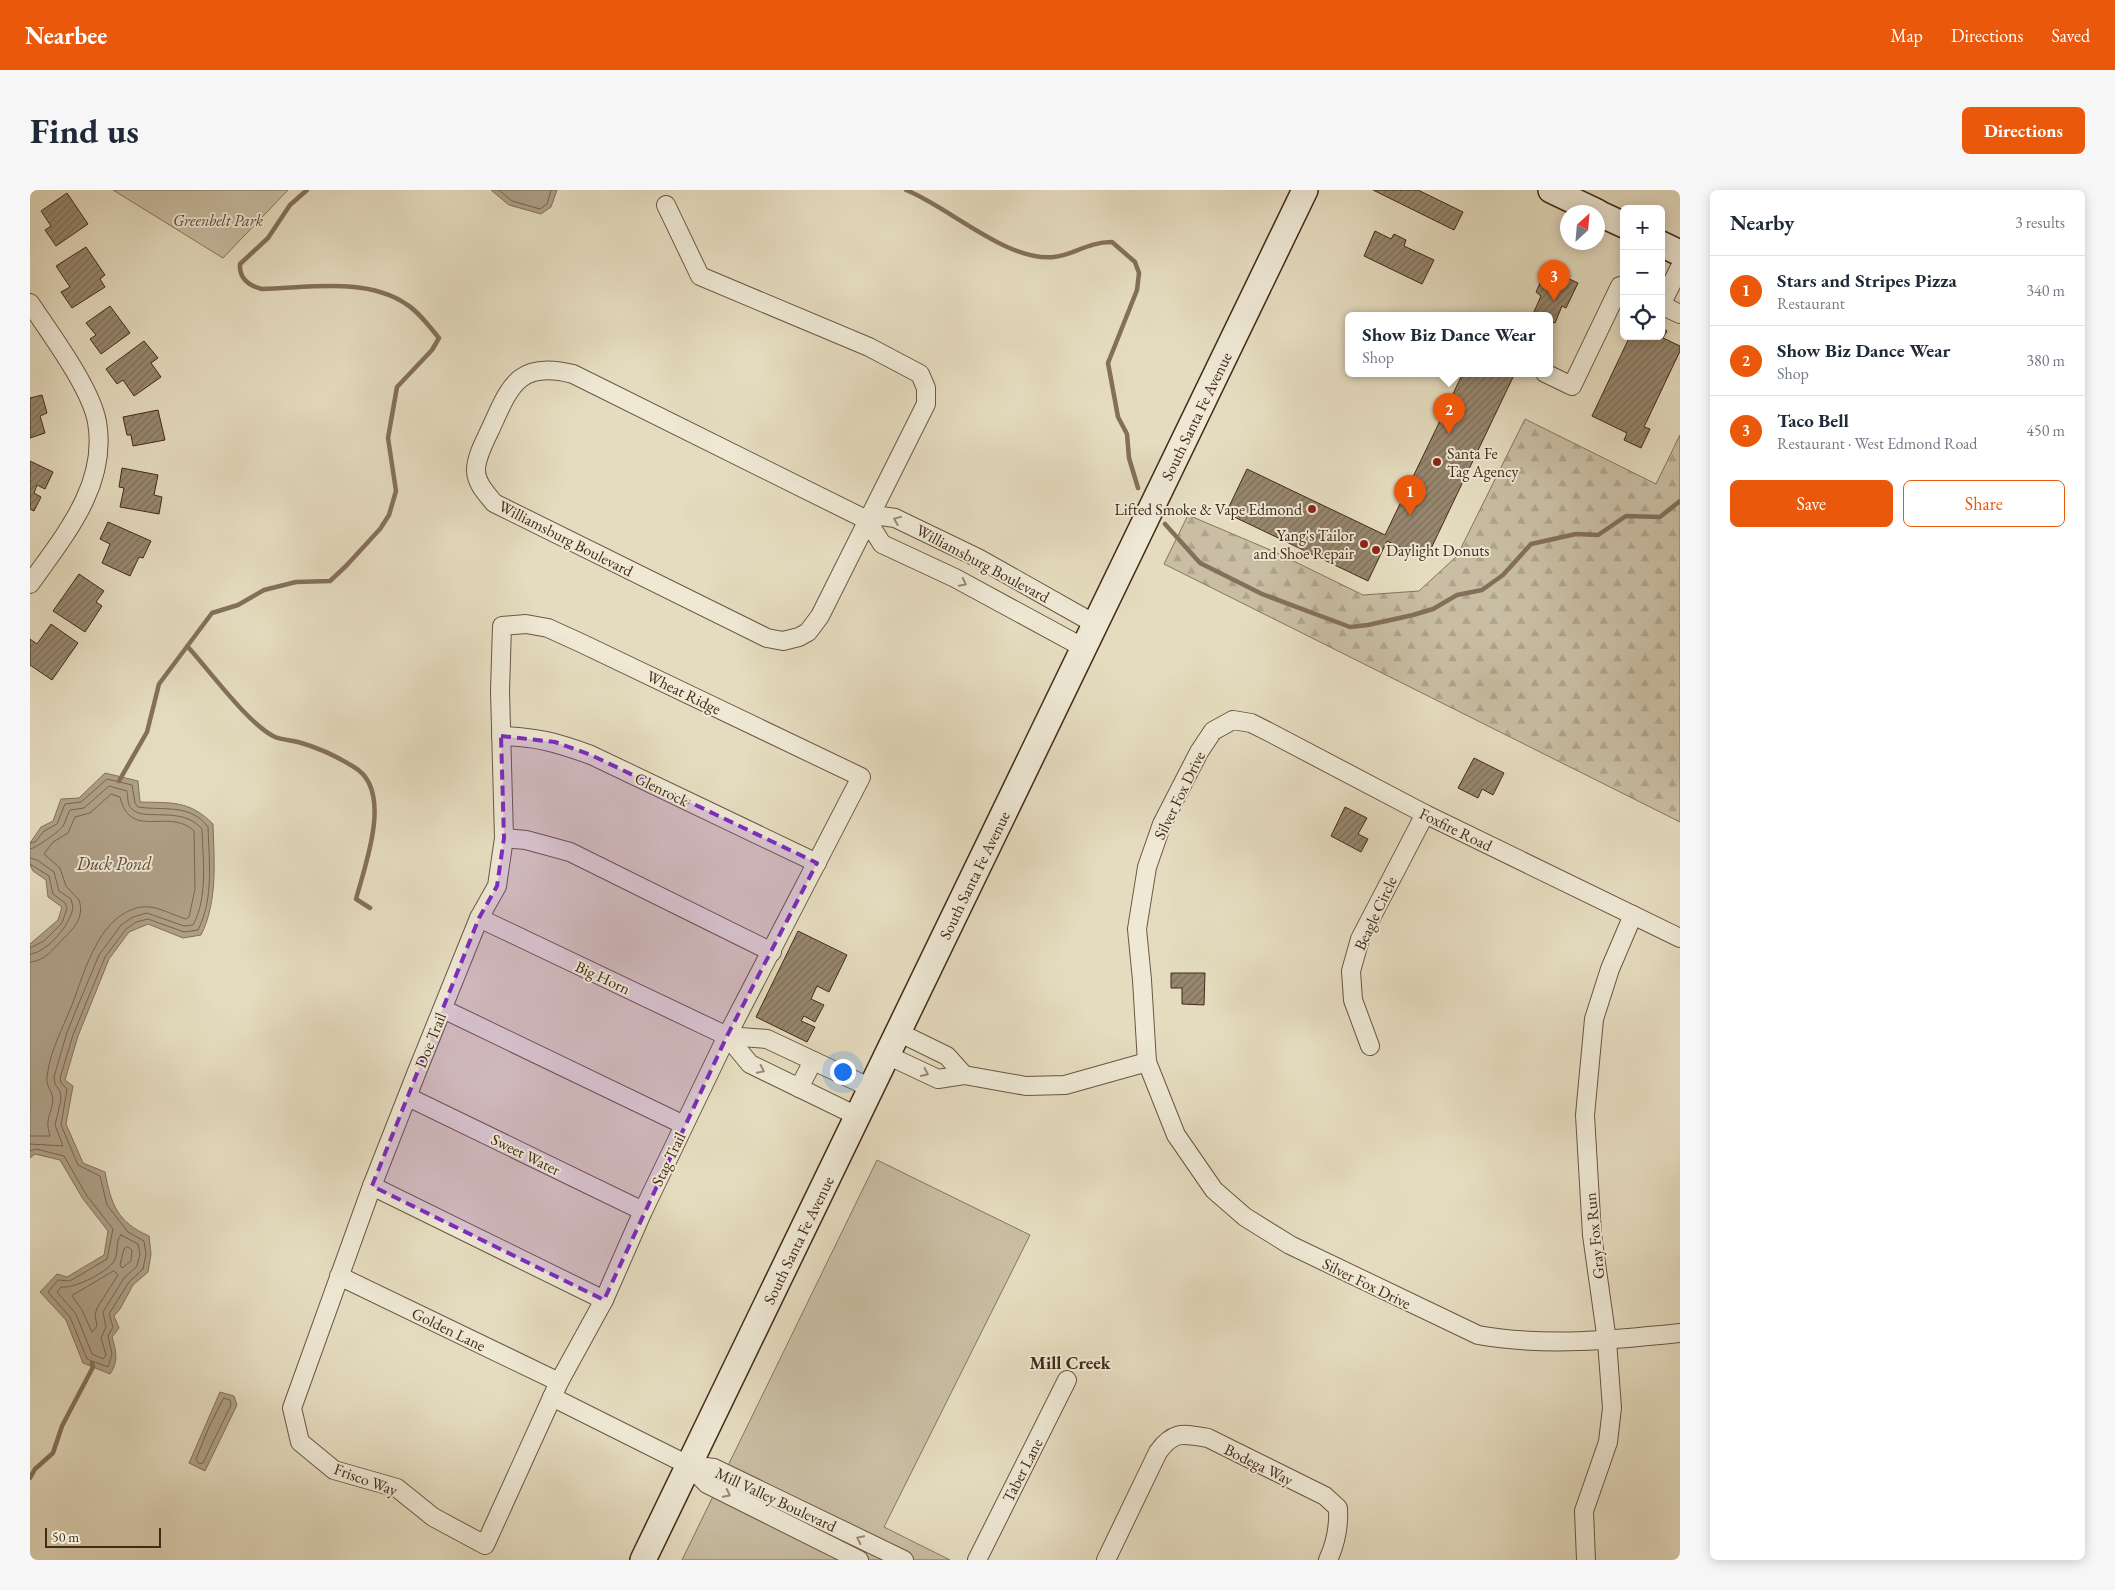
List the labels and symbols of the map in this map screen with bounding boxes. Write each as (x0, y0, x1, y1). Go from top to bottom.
north arrow (1560, 205, 1605, 250)
park label: Greenbelt Park (173, 210, 264, 231)
pin: 3 (1538, 260, 1570, 301)
street label: South Santa Fe Avenue (1156, 349, 1237, 484)
pin: 2 (1433, 393, 1465, 434)
place label: Santa Fe Tag Agency (1447, 443, 1519, 482)
marker: Santa Fe Tag Agency (1431, 456, 1443, 468)
pin: 1 (1394, 475, 1426, 516)
street label: Williamsburg Boulevard (495, 495, 637, 582)
place label: Lifted Smoke & Vape Edmond (1115, 499, 1303, 520)
marker: Lifted Smoke & Vape Edmond (1306, 503, 1318, 515)
one-way arrow (893, 516, 902, 526)
street label: Williamsburg Boulevard (912, 519, 1054, 608)
place label: Yang's Tailor and Shoe Repair (1254, 525, 1355, 564)
marker: Yang's Tailor and Shoe Repair (1358, 538, 1370, 550)
place label: Daylight Donuts (1386, 540, 1490, 561)
marker: Daylight Donuts (1370, 544, 1382, 556)
one-way arrow (958, 577, 967, 587)
street label: Wheat Ridge (643, 665, 725, 720)
street label: Silver Fox Drive (1149, 748, 1210, 843)
street label: Glenrock (631, 767, 693, 812)
street label: Foxfire Road (1416, 803, 1496, 856)
street label: South Santa Fe Avenue (934, 808, 1015, 943)
water label: Duck Pond (75, 852, 152, 875)
street label: Beagle Circle (1349, 873, 1402, 954)
street label: Big Horn (572, 956, 634, 999)
street label: Doe Trail (410, 1009, 451, 1071)
your location (830, 1059, 856, 1085)
one-way arrow (756, 1063, 765, 1074)
one-way arrow (919, 1067, 928, 1077)
street label: Sweet Water (488, 1129, 564, 1181)
street label: Stag Trail (646, 1129, 691, 1190)
street label: South Santa Fe Avenue (758, 1173, 839, 1308)
street label: Gray Fox Run (1579, 1191, 1609, 1280)
street label: Silver Fox Drive (1319, 1253, 1414, 1314)
street label: Golden Lane (408, 1303, 489, 1356)
district label: Mill Creek (1029, 1351, 1112, 1374)
street label: Taber Lane (997, 1435, 1047, 1506)
street label: Bodega Way (1221, 1439, 1298, 1491)
street label: Frisco Way (331, 1458, 401, 1501)
street label: Mill Valley Boulevard (712, 1462, 841, 1537)
one-way arrow (722, 1488, 731, 1498)
scale bar (45, 1525, 161, 1548)
one-way arrow (856, 1535, 865, 1545)

